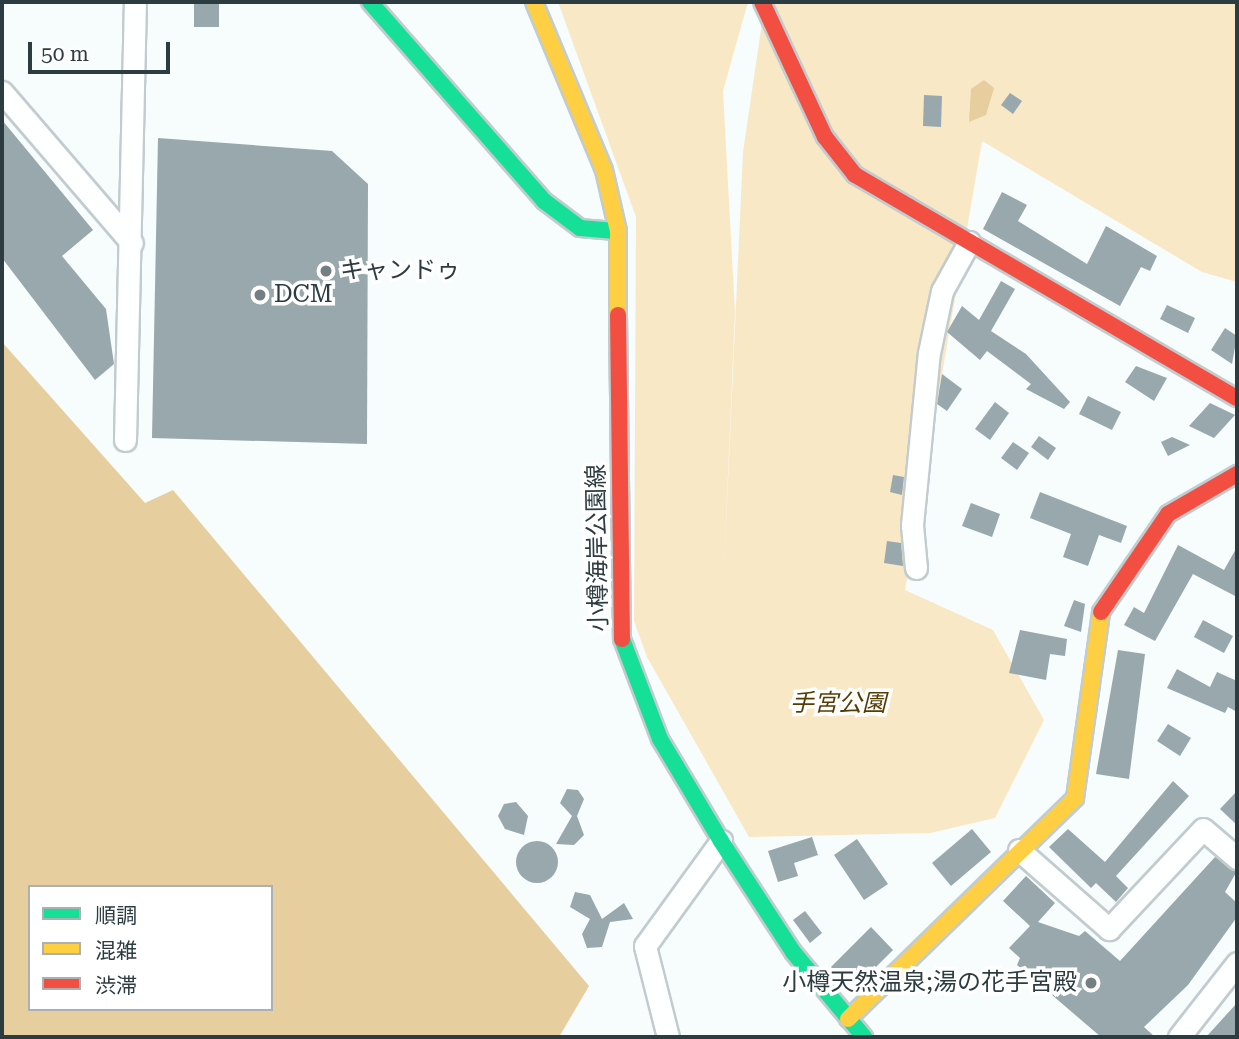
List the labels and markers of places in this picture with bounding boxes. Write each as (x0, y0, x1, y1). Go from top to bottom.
place label: キャンドゥ (340, 257, 460, 285)
marker: キャンドゥ (318, 263, 334, 279)
place label: DCM (274, 281, 333, 309)
marker: DCM (252, 287, 268, 303)
place label: 小樽天然温泉;湯の花手宮殿 (782, 969, 1077, 997)
marker: 小樽天然温泉;湯の花手宮殿 (1083, 975, 1099, 991)

